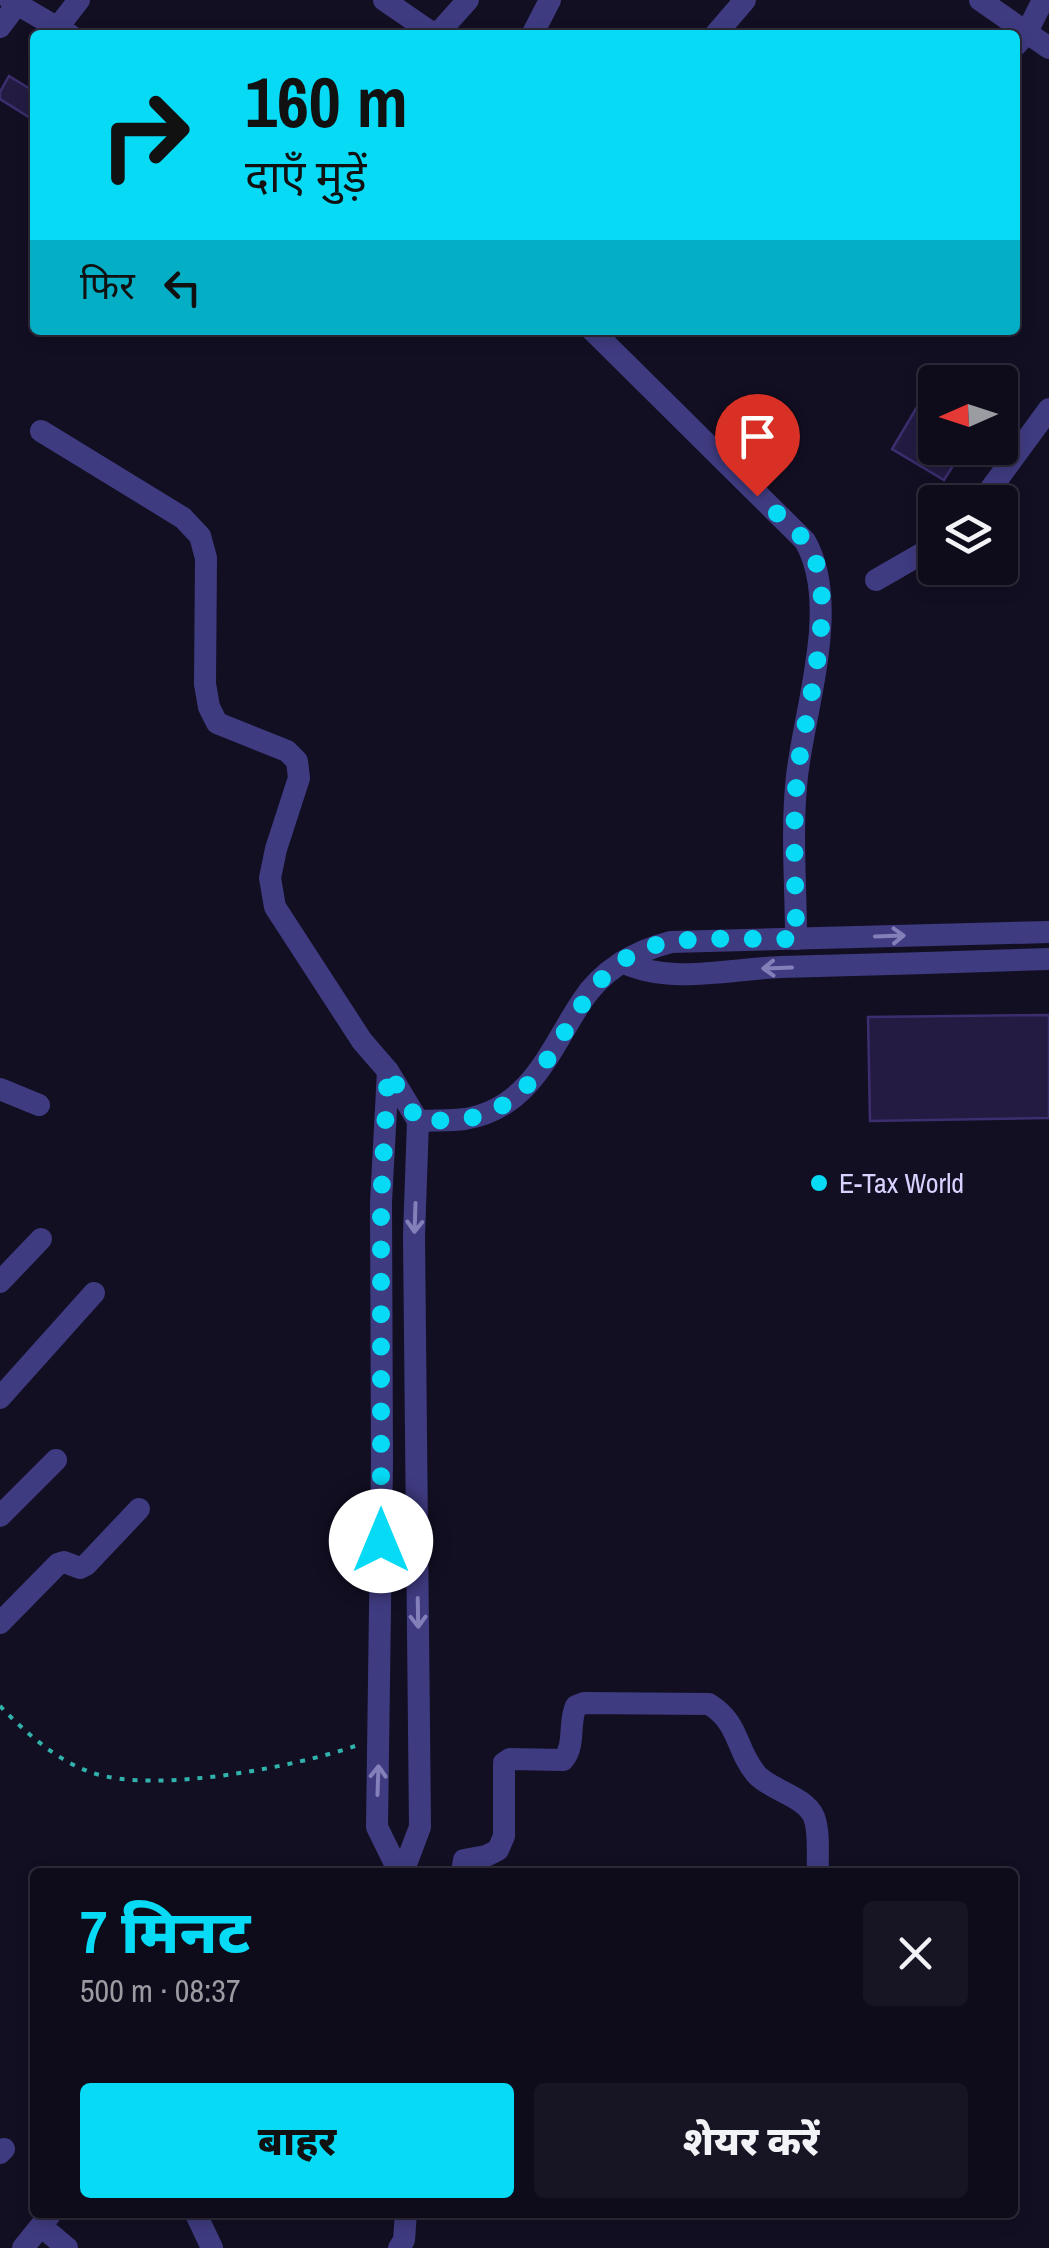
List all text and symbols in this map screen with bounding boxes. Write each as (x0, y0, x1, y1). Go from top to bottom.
text: 160 m (245, 55, 408, 149)
icon: right (80, 70, 210, 200)
text: दाएँ मुड़ें (245, 145, 367, 206)
text: फिर (80, 260, 135, 311)
icon: left (155, 260, 210, 315)
north arrow (918, 365, 1018, 465)
map controls (918, 365, 1018, 585)
pin (715, 394, 800, 497)
icon: arrive (730, 409, 785, 464)
button: layers (918, 485, 1018, 585)
one-way arrow (874, 927, 906, 946)
one-way arrow (761, 959, 793, 978)
place label: E-Tax World (839, 1164, 964, 1202)
marker: E-Tax World (808, 1172, 830, 1194)
one-way arrow (405, 1202, 424, 1234)
position arrow (329, 1489, 433, 1593)
one-way arrow (408, 1596, 428, 1629)
one-way arrow (369, 1764, 388, 1796)
text: 7 मिनट (80, 1891, 250, 1972)
button: close (863, 1901, 968, 2006)
text: 500 m · 08:37 (80, 1969, 240, 2012)
button: बाहर (80, 2083, 514, 2198)
button: शेयर करें (534, 2083, 968, 2198)

